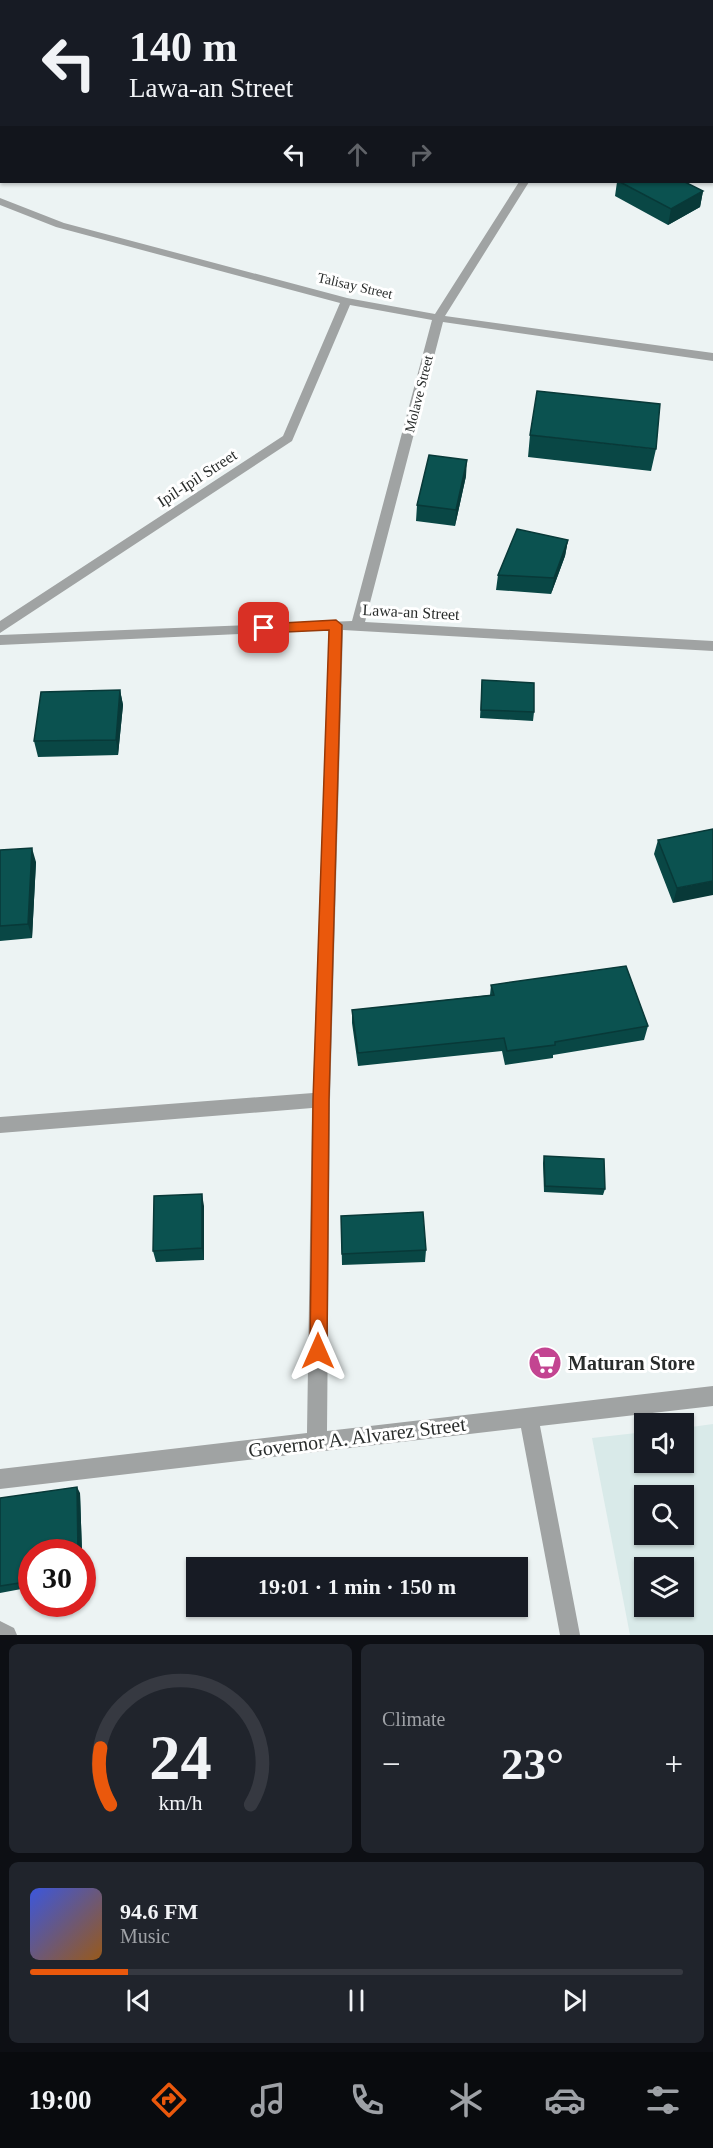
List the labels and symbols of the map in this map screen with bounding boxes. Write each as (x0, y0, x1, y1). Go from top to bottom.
street label: Talisay Street (316, 270, 394, 302)
street label: Molave Street (402, 354, 436, 434)
street label: Ipil-Ipil Street (154, 446, 241, 511)
street label: Lawa-an Street (362, 601, 461, 623)
pin (238, 602, 289, 653)
position arrow (286, 1319, 350, 1383)
supermarket icon: Maturan Store (527, 1345, 563, 1381)
place label: Maturan Store (568, 1352, 695, 1374)
street label: Governor A. Alvarez Street (247, 1413, 467, 1461)
speed limit sign: 30 (18, 1539, 96, 1617)

